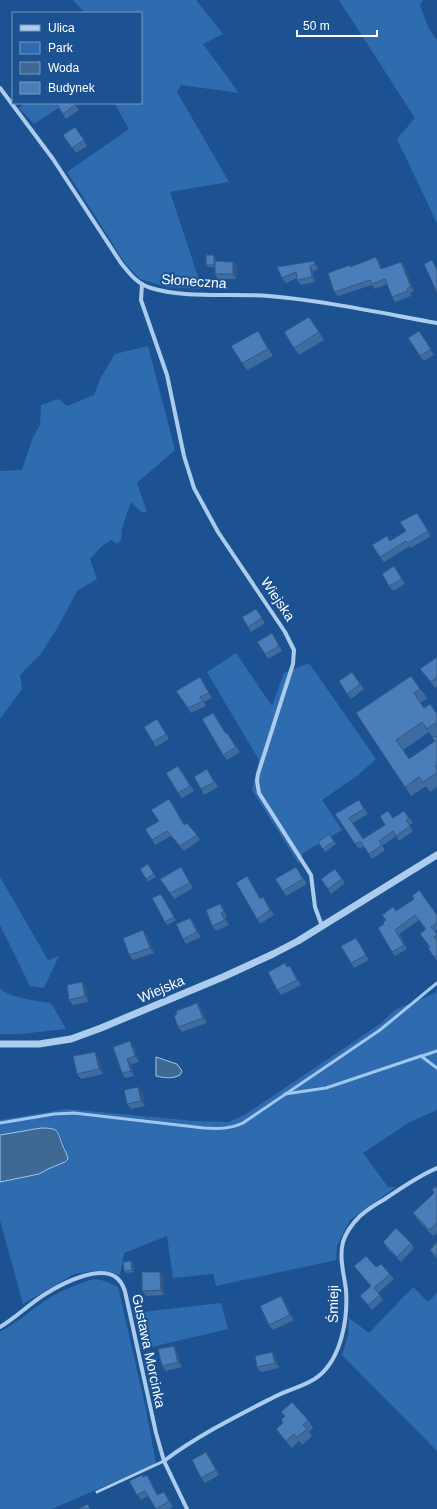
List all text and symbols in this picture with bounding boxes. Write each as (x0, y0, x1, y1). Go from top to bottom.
legend (12, 12, 142, 104)
scale bar (297, 12, 377, 38)
text: 50 m (303, 19, 330, 33)
text: Ulica (48, 21, 75, 35)
text: Park (48, 41, 74, 55)
text: Woda (48, 61, 79, 75)
text: Budynek (48, 81, 96, 95)
street label: Słoneczna (161, 271, 227, 291)
street label: Wiejska (258, 574, 298, 624)
street label: Wiejska (135, 972, 187, 1006)
street label: Śmieji (324, 1285, 341, 1323)
street label: Gustawa Morcinka (129, 1293, 169, 1410)

